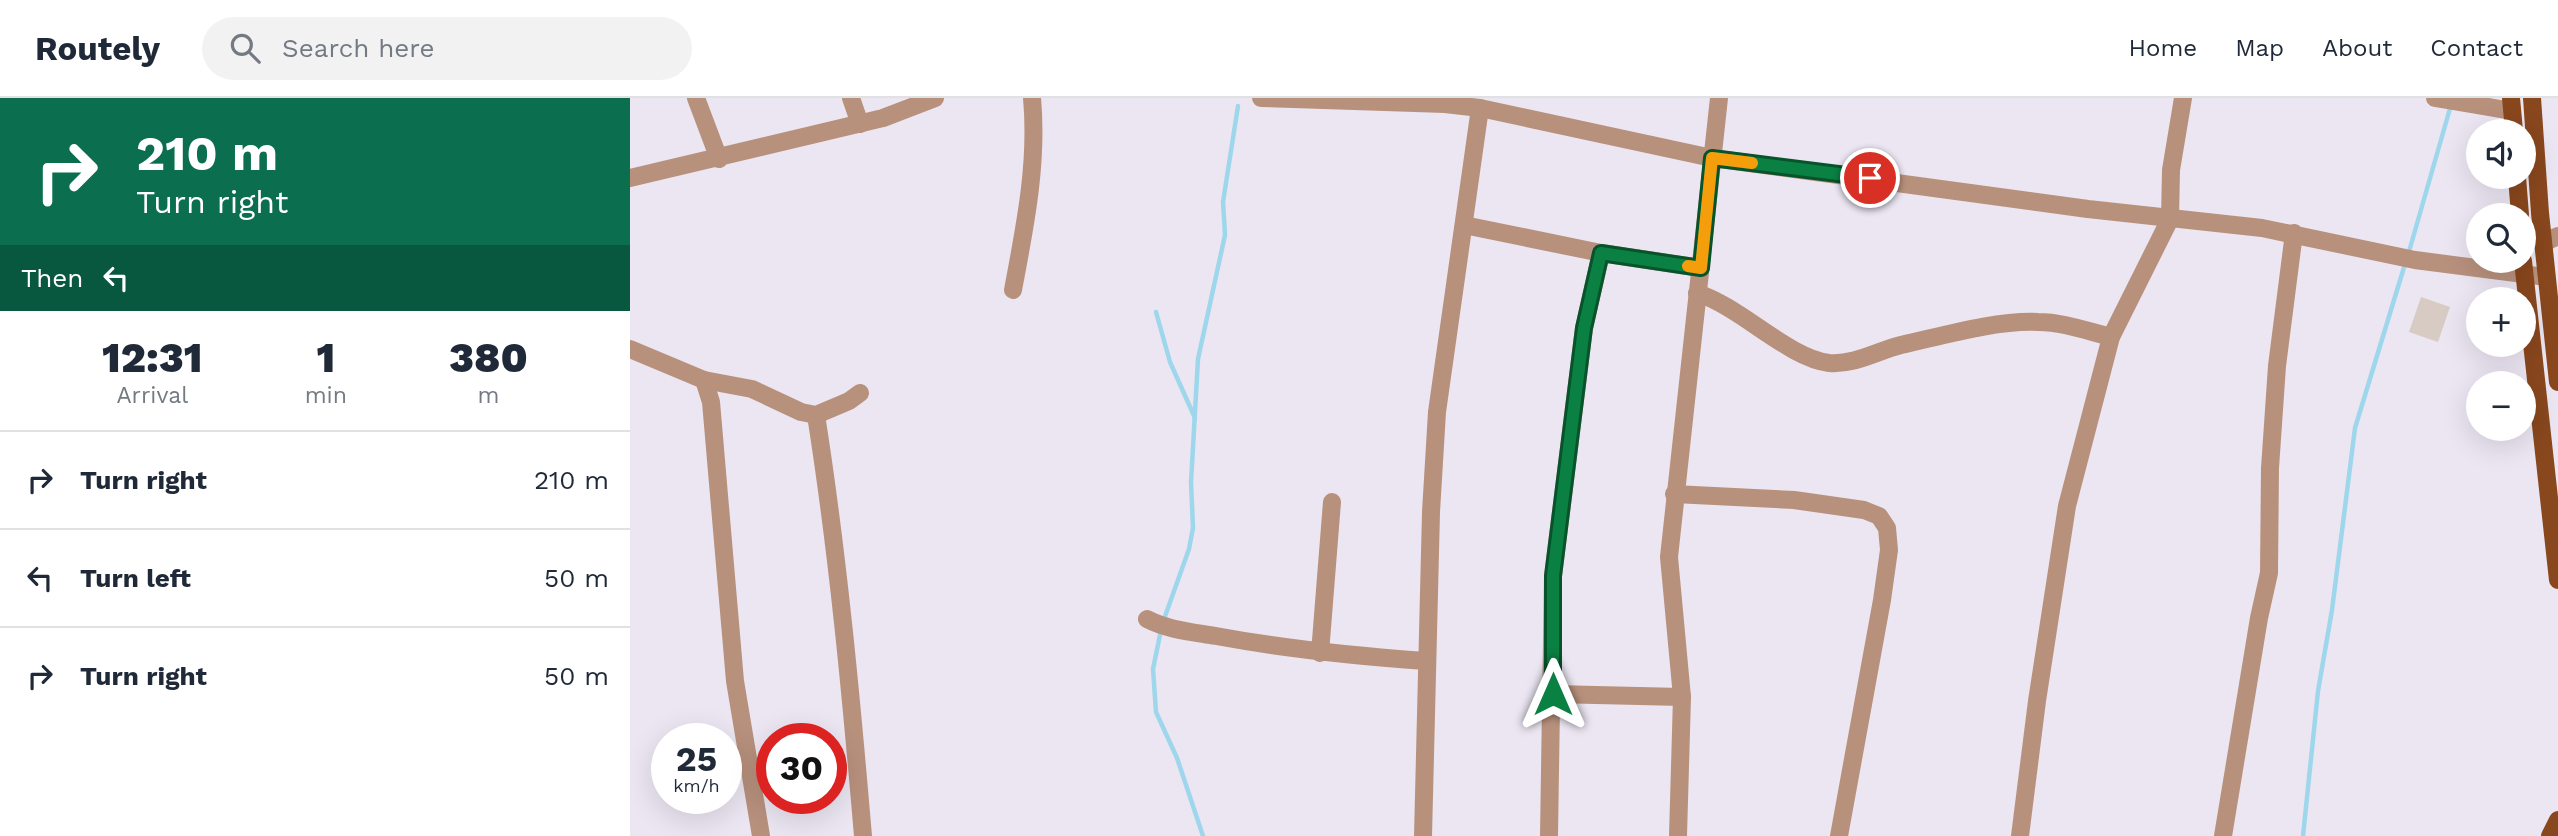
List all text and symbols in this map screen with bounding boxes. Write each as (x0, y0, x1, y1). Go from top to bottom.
search box (202, 17, 692, 80)
text: Routely (35, 29, 160, 68)
icon: search (226, 29, 264, 67)
text: Search here (282, 33, 434, 63)
text: Home (2129, 34, 2197, 62)
text: Map (2235, 34, 2284, 62)
text: About (2322, 34, 2392, 62)
text: Contact (2430, 34, 2523, 62)
map controls (2466, 119, 2536, 441)
button: sound (2466, 119, 2536, 189)
text: 210 m (136, 124, 278, 182)
icon: right (21, 126, 112, 217)
pin (1840, 148, 1900, 208)
icon: arrive (1851, 159, 1889, 197)
text: Turn right (136, 183, 288, 221)
button: search (2466, 203, 2536, 273)
icon: left (97, 259, 135, 297)
text: Then (21, 263, 83, 293)
button: + (2466, 287, 2536, 357)
text: 12:31 (102, 333, 203, 382)
text: 1 (316, 333, 335, 382)
text: 380 (449, 333, 528, 382)
button: − (2466, 371, 2536, 441)
text: Arrival (116, 382, 188, 409)
text: min (305, 382, 347, 409)
text: m (477, 382, 499, 409)
icon: right (21, 461, 59, 499)
text: Turn right (80, 465, 207, 495)
text: 210 m (534, 465, 609, 495)
icon: left (21, 559, 59, 597)
text: Turn left (80, 563, 191, 593)
text: 50 m (544, 563, 609, 593)
icon: right (21, 657, 59, 695)
position arrow (1516, 657, 1590, 731)
text: Turn right (80, 661, 207, 691)
text: 50 m (544, 661, 609, 691)
speed limit sign: 30 (756, 723, 847, 814)
text: 25 (676, 738, 717, 780)
text: km/h (673, 775, 720, 796)

